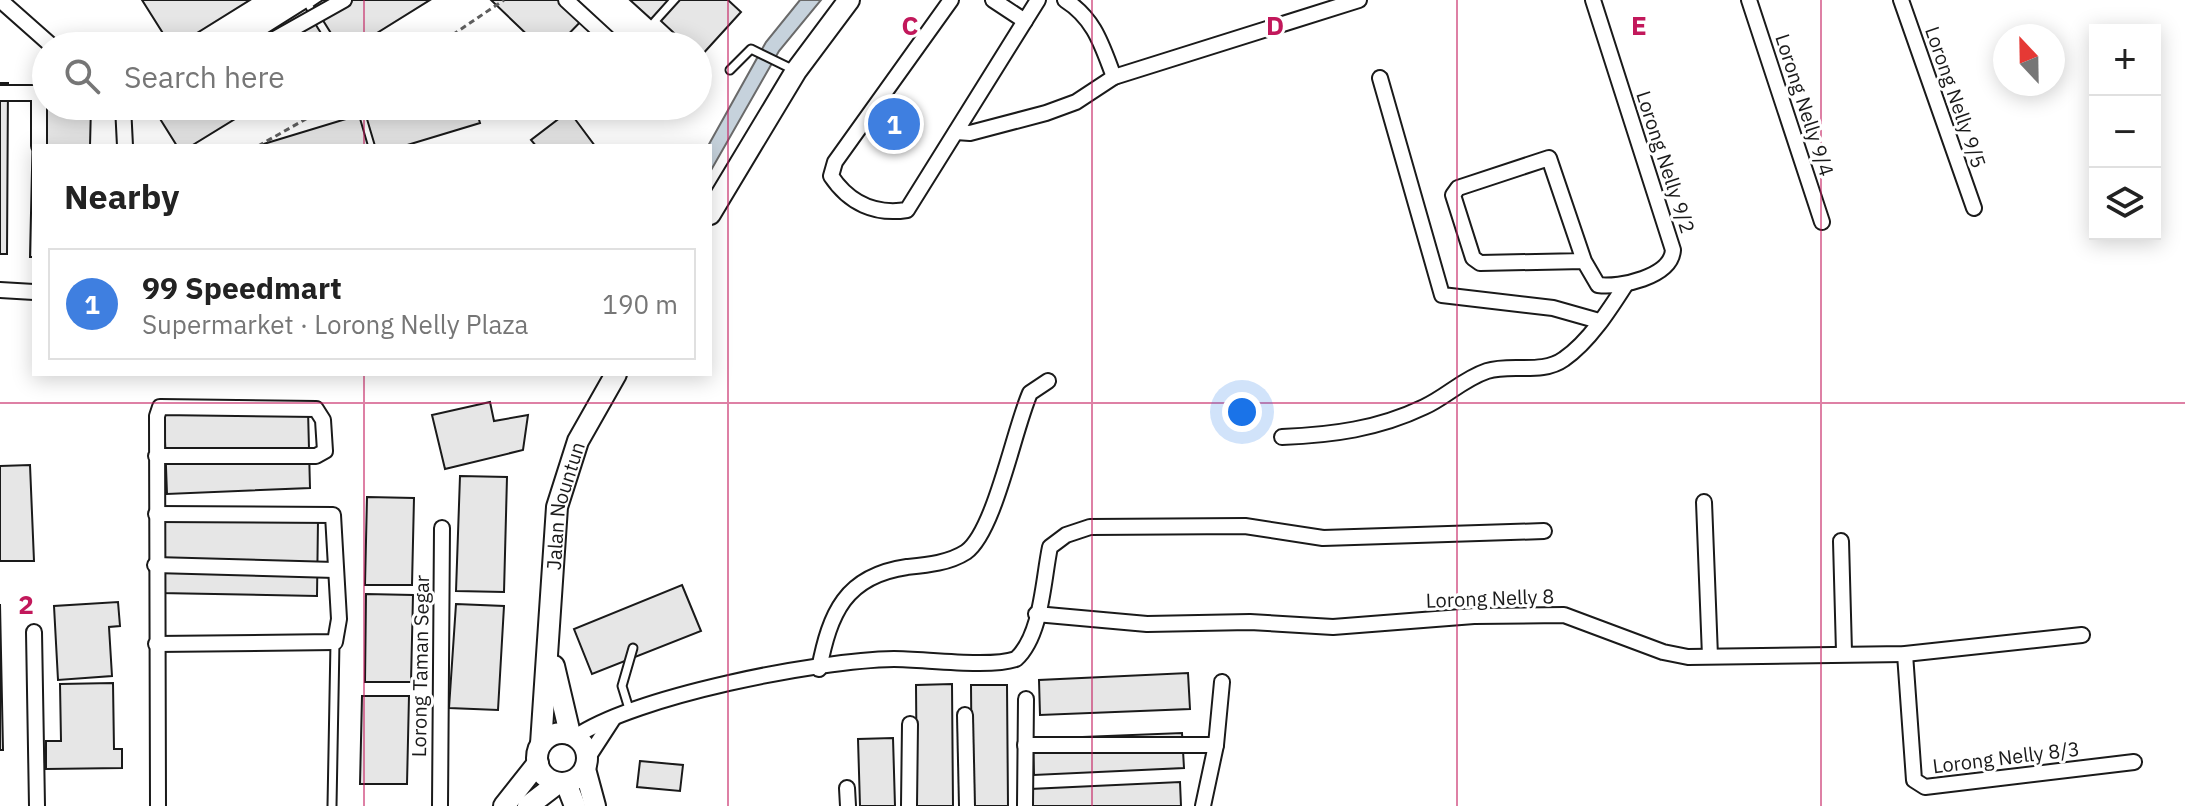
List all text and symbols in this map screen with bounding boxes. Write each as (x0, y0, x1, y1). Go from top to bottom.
text: C (902, 8, 919, 42)
text: D (1266, 8, 1284, 42)
text: E (1631, 8, 1647, 42)
street label: Lorong Nelly 9/5 (1919, 23, 1993, 171)
north arrow (1993, 24, 2065, 96)
map controls (2089, 24, 2161, 240)
button: + (2089, 24, 2161, 96)
street label: Lorong Nelly 9/4 (1769, 30, 1841, 180)
search box (32, 32, 712, 120)
icon: search (60, 54, 104, 98)
text: Search here (124, 57, 285, 96)
street label: Lorong Nelly 9/2 (1630, 87, 1702, 237)
pin: 1 (868, 94, 920, 154)
button: − (2089, 96, 2161, 168)
button: layers (2089, 168, 2161, 240)
text: Nearby (64, 174, 179, 218)
text: 99 Speedmart (142, 268, 342, 307)
text: 1 (84, 287, 100, 321)
text: 190 m (602, 287, 678, 321)
text: Supermarket · Lorong Nelly Plaza (142, 307, 528, 341)
your location (1222, 392, 1262, 432)
street label: Jalan Nountun (539, 438, 590, 571)
street label: Lorong Taman Segar (405, 575, 435, 757)
street label: Lorong Nelly 8 (1425, 582, 1555, 614)
text: 2 (18, 587, 34, 621)
street label: Lorong Nelly 8/3 (1931, 735, 2081, 779)

